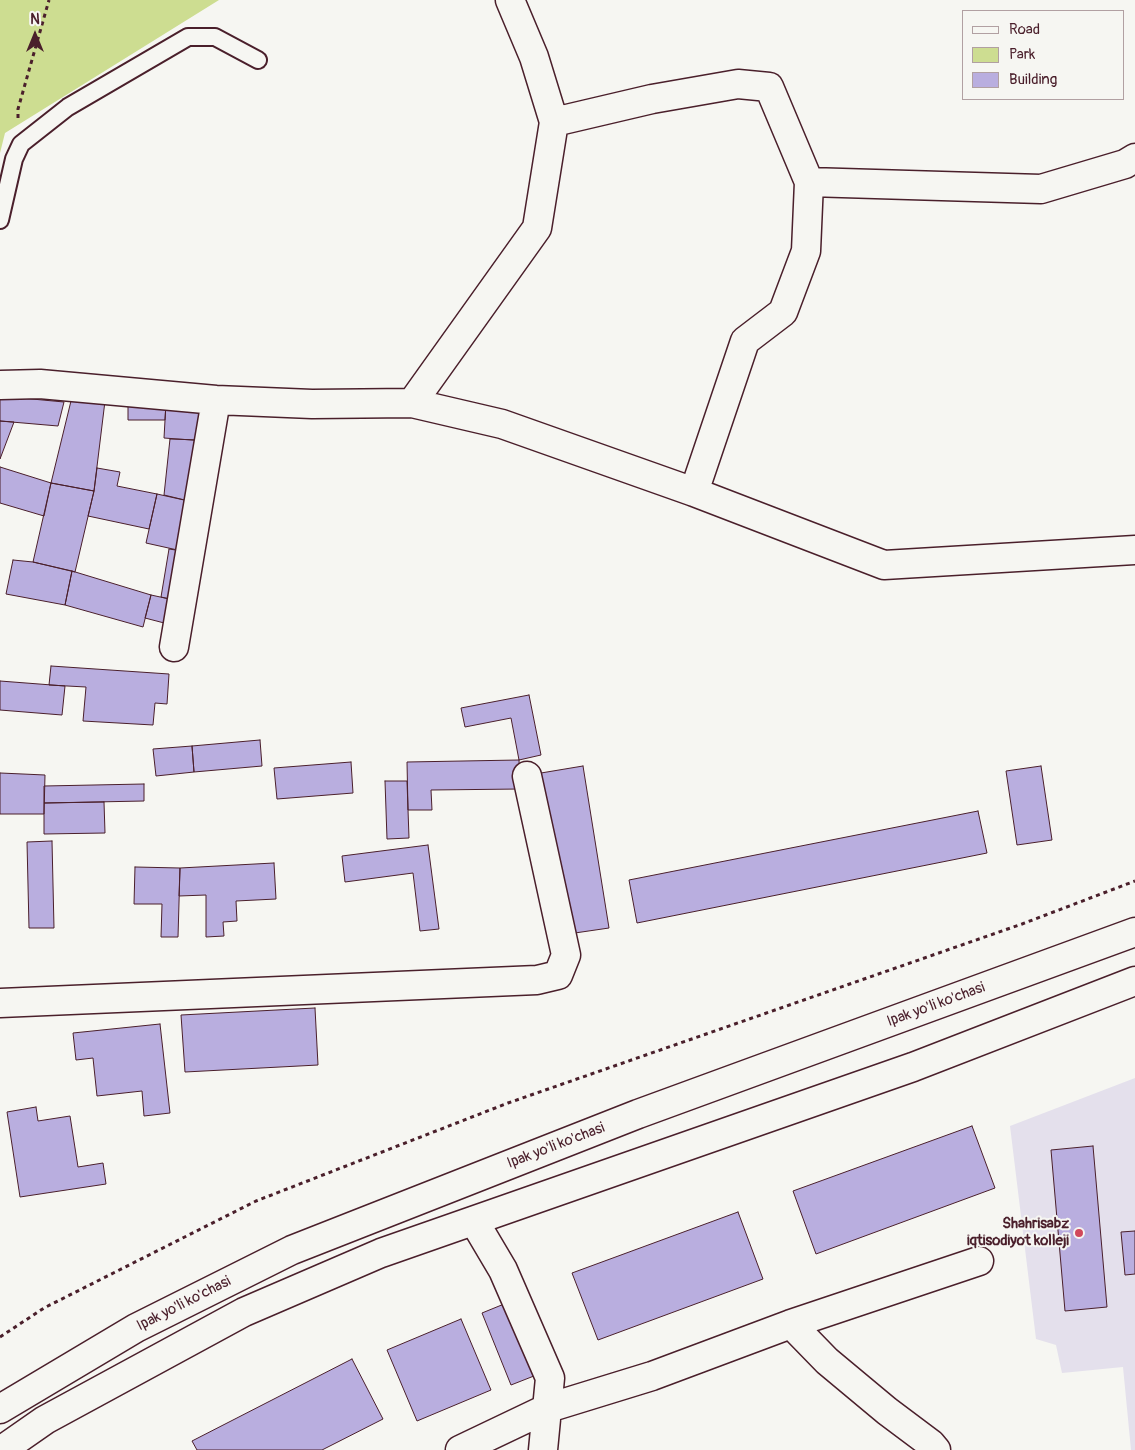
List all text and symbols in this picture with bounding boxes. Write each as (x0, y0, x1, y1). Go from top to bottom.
north arrow (10, 10, 60, 60)
legend (962, 10, 1125, 100)
text: N (30, 11, 40, 28)
text: Road (1009, 20, 1040, 39)
text: Park (1009, 45, 1035, 64)
text: Building (1009, 70, 1057, 89)
street label: Ipak yo'li ko'chasi (885, 979, 987, 1031)
street label: Ipak yo'li ko'chasi (505, 1119, 607, 1173)
place label: Shahrisabz iqtisodiyot kolleji (967, 1215, 1069, 1250)
marker: Shahrisabz iqtisodiyot kolleji (1073, 1227, 1085, 1239)
street label: Ipak yo'li ko'chasi (134, 1273, 234, 1335)

